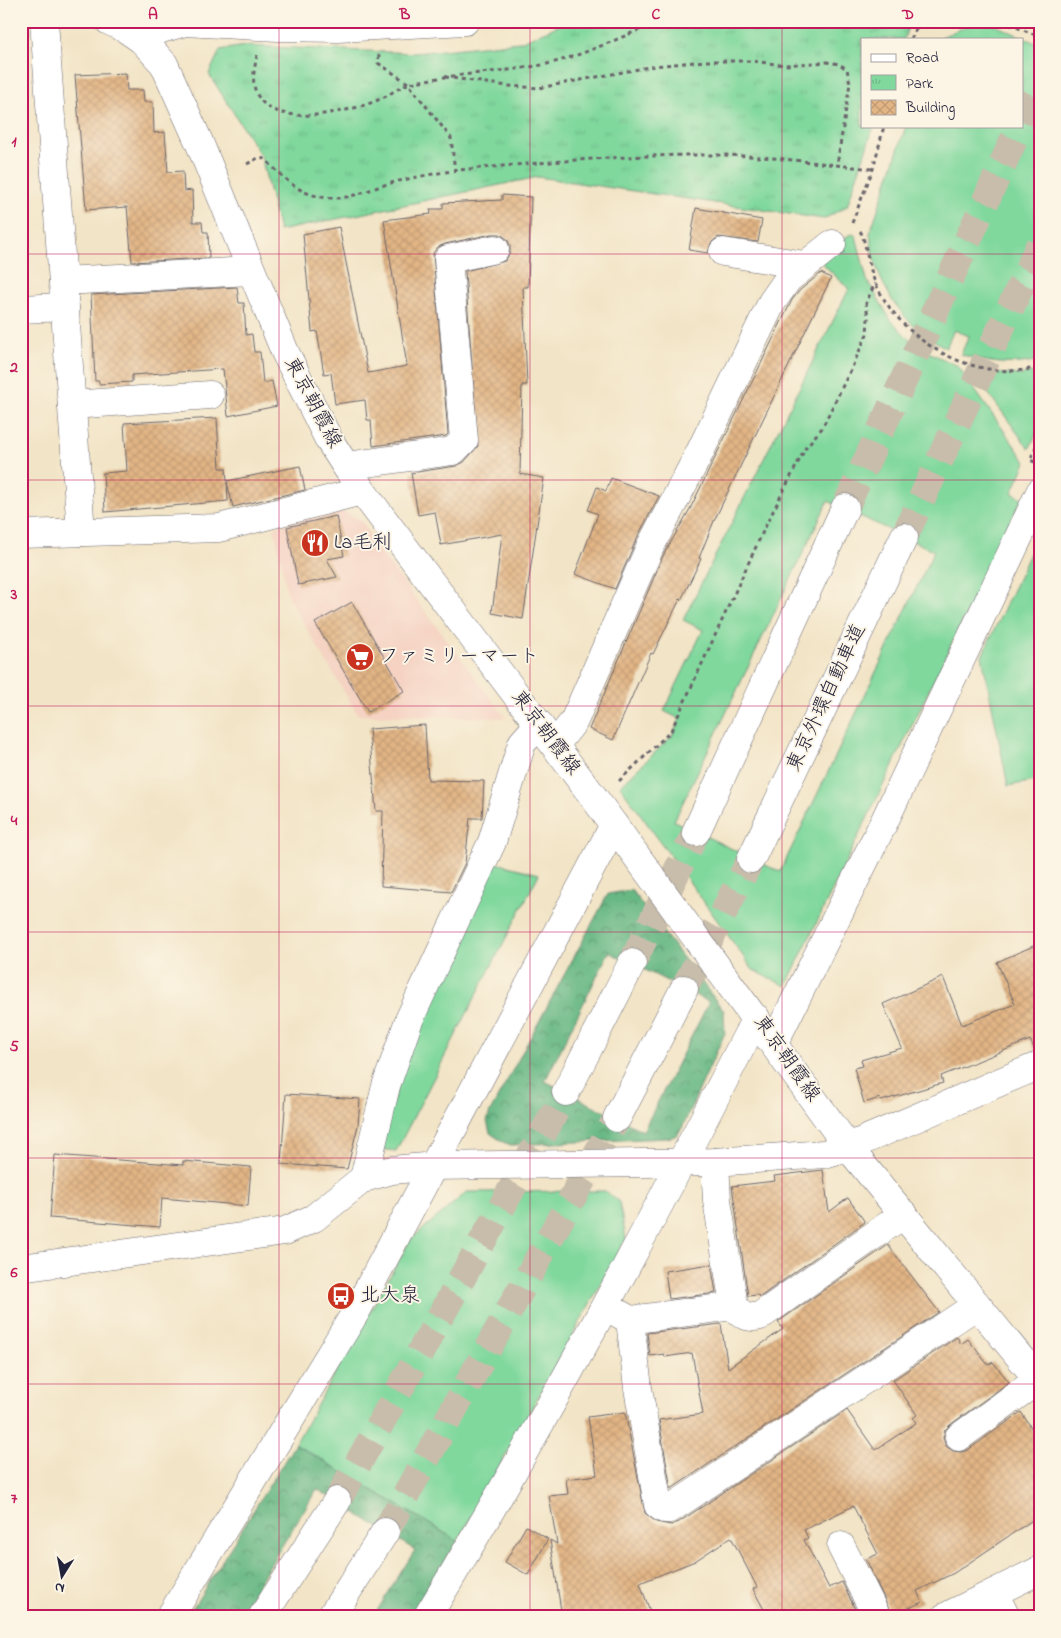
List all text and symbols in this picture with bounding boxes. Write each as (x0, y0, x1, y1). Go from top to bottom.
text: A (148, 3, 158, 27)
text: B (399, 3, 411, 27)
text: C (652, 3, 661, 27)
text: D (901, 3, 914, 27)
legend (861, 38, 1024, 128)
text: Road (906, 47, 939, 69)
text: Park (906, 73, 934, 95)
text: Building (905, 97, 955, 120)
text: 1 (11, 130, 17, 154)
street label: 東京朝霞線 (276, 352, 348, 454)
text: 2 (9, 356, 18, 380)
restaurant icon: La毛利 (300, 528, 330, 558)
place label: La毛利 (334, 529, 392, 558)
text: 3 (10, 583, 18, 607)
street label: 東京外環自動車道 (780, 619, 874, 777)
supermarket icon: ファミリーマート (345, 642, 375, 672)
place label: ファミリーマート (379, 643, 539, 672)
street label: 東京朝霞線 (503, 684, 587, 782)
text: 4 (10, 809, 18, 833)
street label: 東京朝霞線 (745, 1010, 827, 1108)
text: 5 (9, 1035, 19, 1059)
text: 6 (9, 1261, 18, 1285)
bus stop icon: 北大泉 (326, 1281, 356, 1311)
place label: 北大泉 (360, 1282, 420, 1311)
text: 7 (11, 1487, 18, 1511)
north arrow (38, 1550, 88, 1600)
text: N (53, 1576, 66, 1598)

